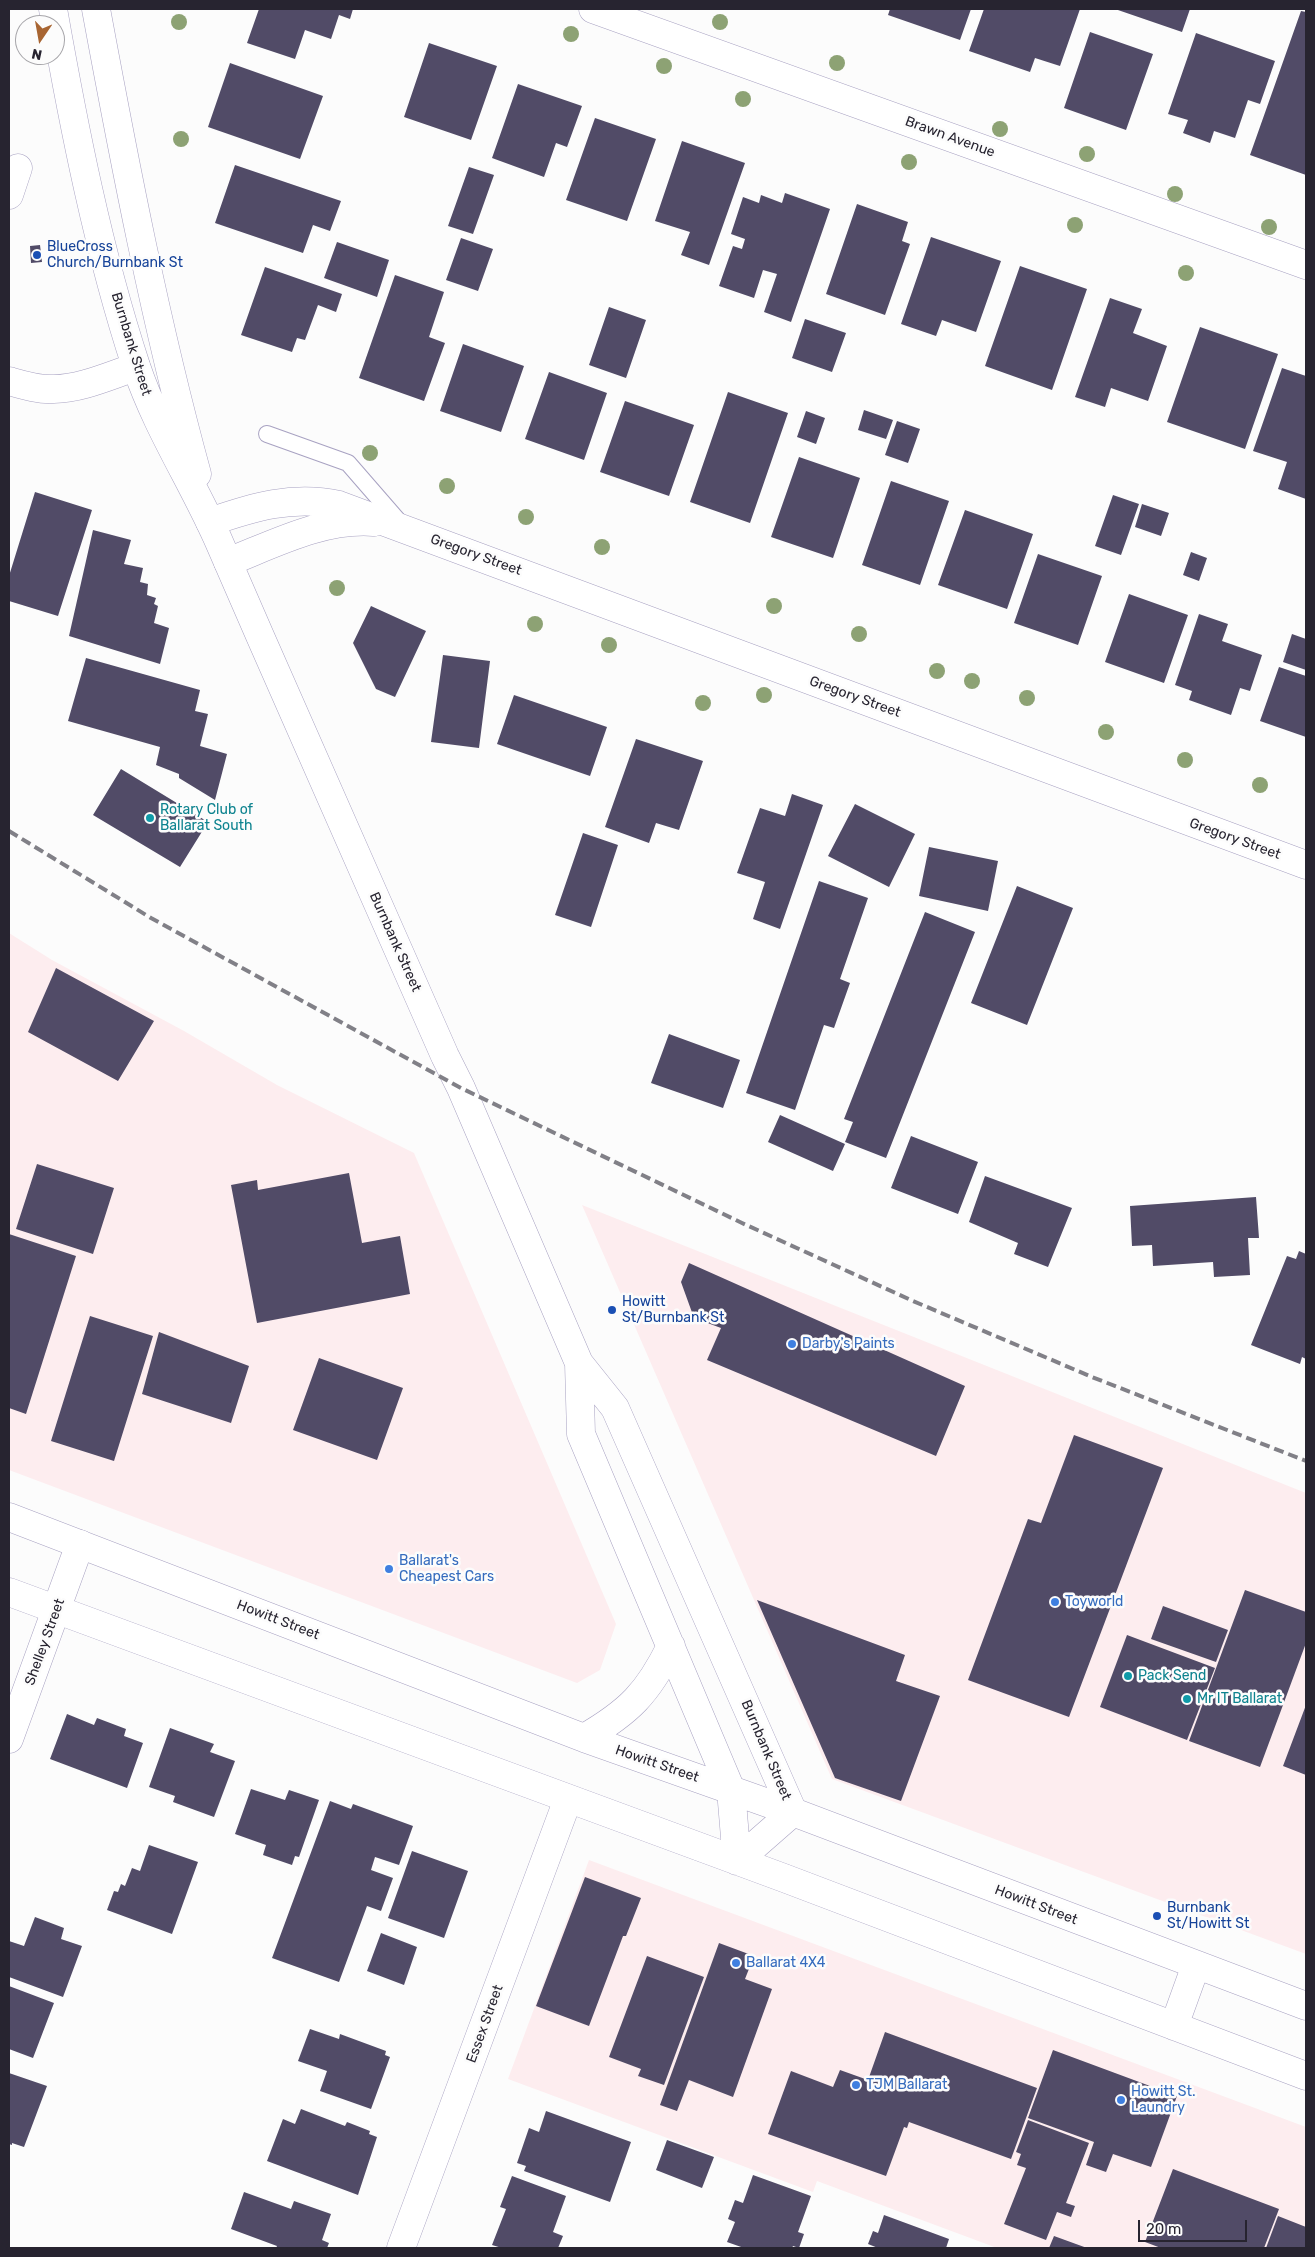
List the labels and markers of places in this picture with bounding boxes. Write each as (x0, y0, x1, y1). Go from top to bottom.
place label: BlueCross Church/Burnbank St (47, 239, 183, 272)
marker: BlueCross Church/Burnbank St (31, 249, 43, 261)
place label: Rotary Club of Ballarat South (160, 802, 253, 834)
marker: Rotary Club of Ballarat South (144, 812, 156, 824)
place label: Howitt St/Burnbank St (622, 1294, 724, 1326)
marker: Howitt St/Burnbank St (606, 1304, 618, 1316)
place label: Darby's Paints (802, 1336, 895, 1352)
marker: Darby's Paints (786, 1338, 798, 1350)
place label: Ballarat's Cheapest Cars (399, 1553, 494, 1585)
marker: Ballarat's Cheapest Cars (383, 1563, 395, 1575)
place label: Toyworld (1065, 1594, 1123, 1610)
marker: Toyworld (1049, 1596, 1061, 1608)
place label: Pack Send (1138, 1668, 1206, 1684)
marker: Pack Send (1122, 1670, 1134, 1682)
place label: Mr IT Ballarat (1197, 1691, 1282, 1707)
marker: Mr IT Ballarat (1181, 1693, 1193, 1705)
place label: Burnbank St/Howitt St (1167, 1900, 1249, 1932)
marker: Burnbank St/Howitt St (1151, 1910, 1163, 1922)
place label: Ballarat 4X4 (746, 1955, 825, 1971)
marker: Ballarat 4X4 (730, 1957, 742, 1969)
place label: TJM Ballarat (866, 2077, 947, 2093)
marker: TJM Ballarat (850, 2079, 862, 2091)
place label: Howitt St. Laundry (1131, 2084, 1196, 2116)
marker: Howitt St. Laundry (1115, 2094, 1127, 2106)

